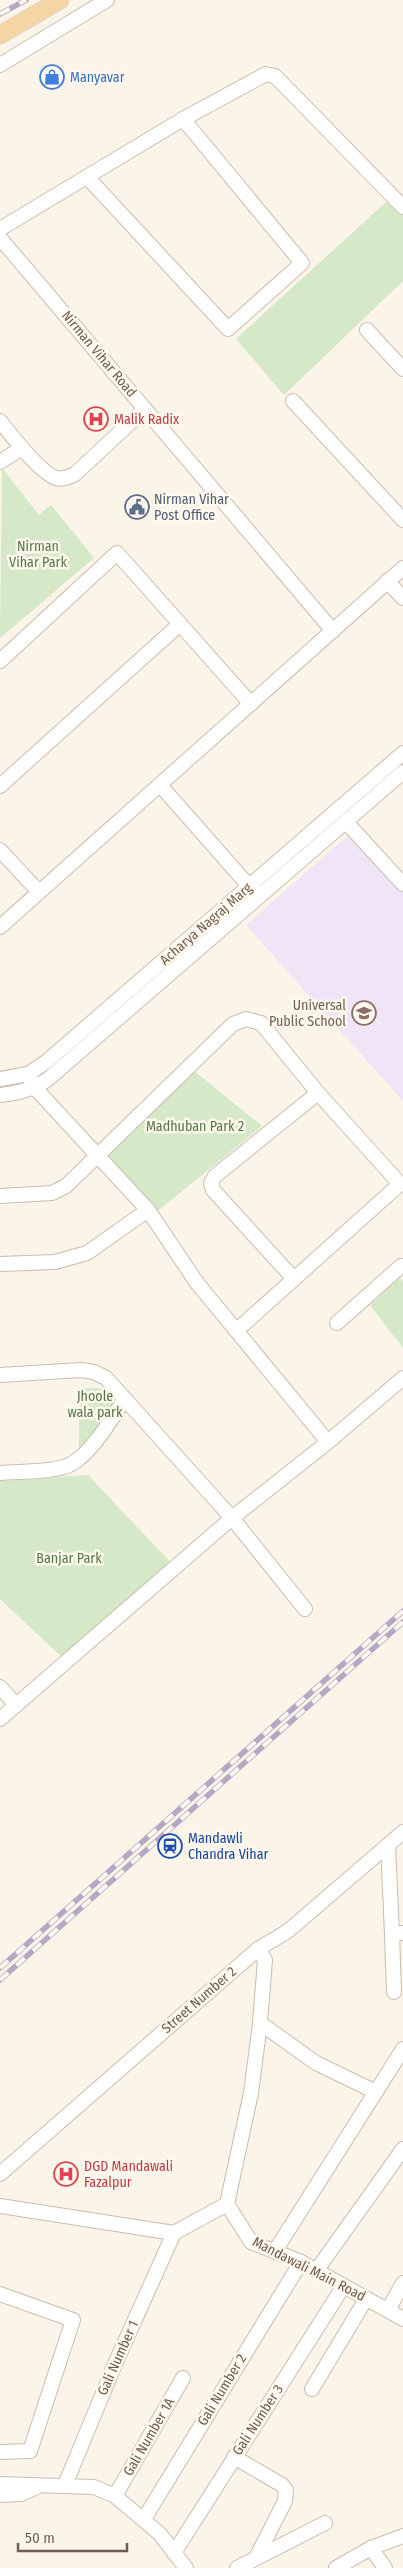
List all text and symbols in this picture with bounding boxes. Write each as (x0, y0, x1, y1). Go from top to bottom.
shop icon: Manyavar (39, 64, 65, 90)
place label: Manyavar (70, 69, 125, 86)
street label: Nirman Vihar Road (58, 307, 140, 401)
hospital icon: Malik Radix (83, 406, 109, 432)
place label: Malik Radix (114, 411, 180, 428)
place label: Nirman Vihar Post Office (154, 491, 229, 524)
public building icon: Nirman Vihar Post Office (124, 494, 150, 520)
park label: Nirman Vihar Park (9, 538, 67, 571)
street label: Acharya Nagraj Marg (156, 879, 256, 969)
place label: Universal Public School (269, 997, 346, 1030)
school or university icon: Universal Public School (351, 1000, 377, 1026)
park label: Madhuban Park 2 (146, 1118, 244, 1135)
park label: Jhoole wala park (67, 1388, 123, 1421)
park label: Banjar Park (36, 1550, 102, 1567)
place label: Mandawli Chandra Vihar (188, 1830, 269, 1863)
station icon: Mandawli Chandra Vihar (157, 1833, 183, 1859)
street label: Street Number 2 (158, 1963, 240, 2037)
place label: DGD Mandawali Fazalpur (84, 2158, 173, 2191)
hospital icon: DGD Mandawali Fazalpur (53, 2161, 79, 2187)
street label: Mandawali Main Road (250, 2233, 368, 2305)
street label: Gali Number 1 (94, 2318, 142, 2398)
street label: Gali Number 2 (194, 2351, 250, 2429)
street label: Gali Number 3 (229, 2382, 287, 2458)
street label: Gali Number 1A (120, 2394, 178, 2479)
scale bar (18, 2520, 126, 2552)
text: 50 m (25, 2529, 55, 2547)

